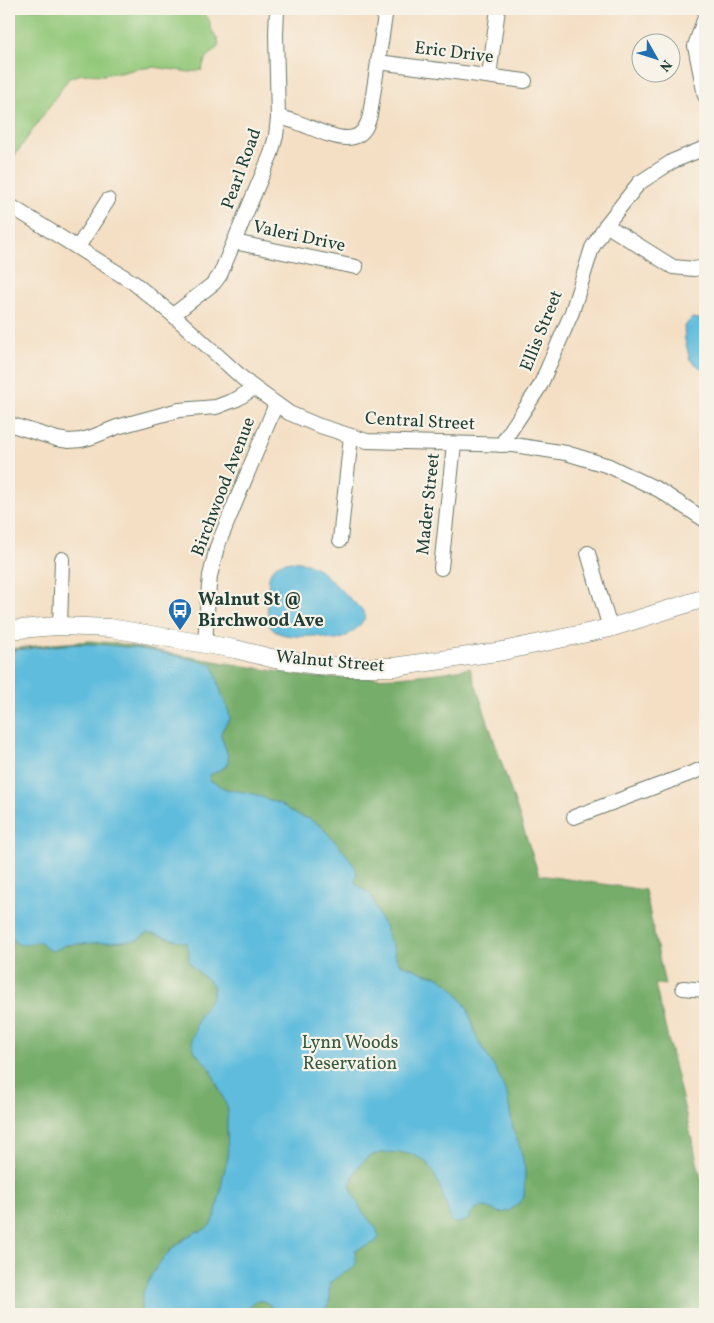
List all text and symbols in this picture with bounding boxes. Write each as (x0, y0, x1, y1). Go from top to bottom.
north arrow (632, 32, 682, 82)
street label: Eric Drive (413, 36, 495, 70)
text: N (654, 55, 676, 75)
street label: Pearl Road (216, 125, 268, 213)
street label: Valeri Drive (250, 215, 348, 259)
street label: Ellis Street (514, 287, 570, 375)
street label: Central Street (364, 407, 476, 437)
street label: Birchwood Avenue (186, 414, 262, 560)
street label: Mader Street (411, 452, 447, 556)
place label: Walnut St @ Birchwood Ave (198, 588, 324, 634)
bus stop icon: Walnut St @ Birchwood Ave (167, 597, 193, 631)
street label: Walnut Street (275, 645, 385, 679)
park label: Lynn Woods Reservation (302, 1031, 398, 1077)

